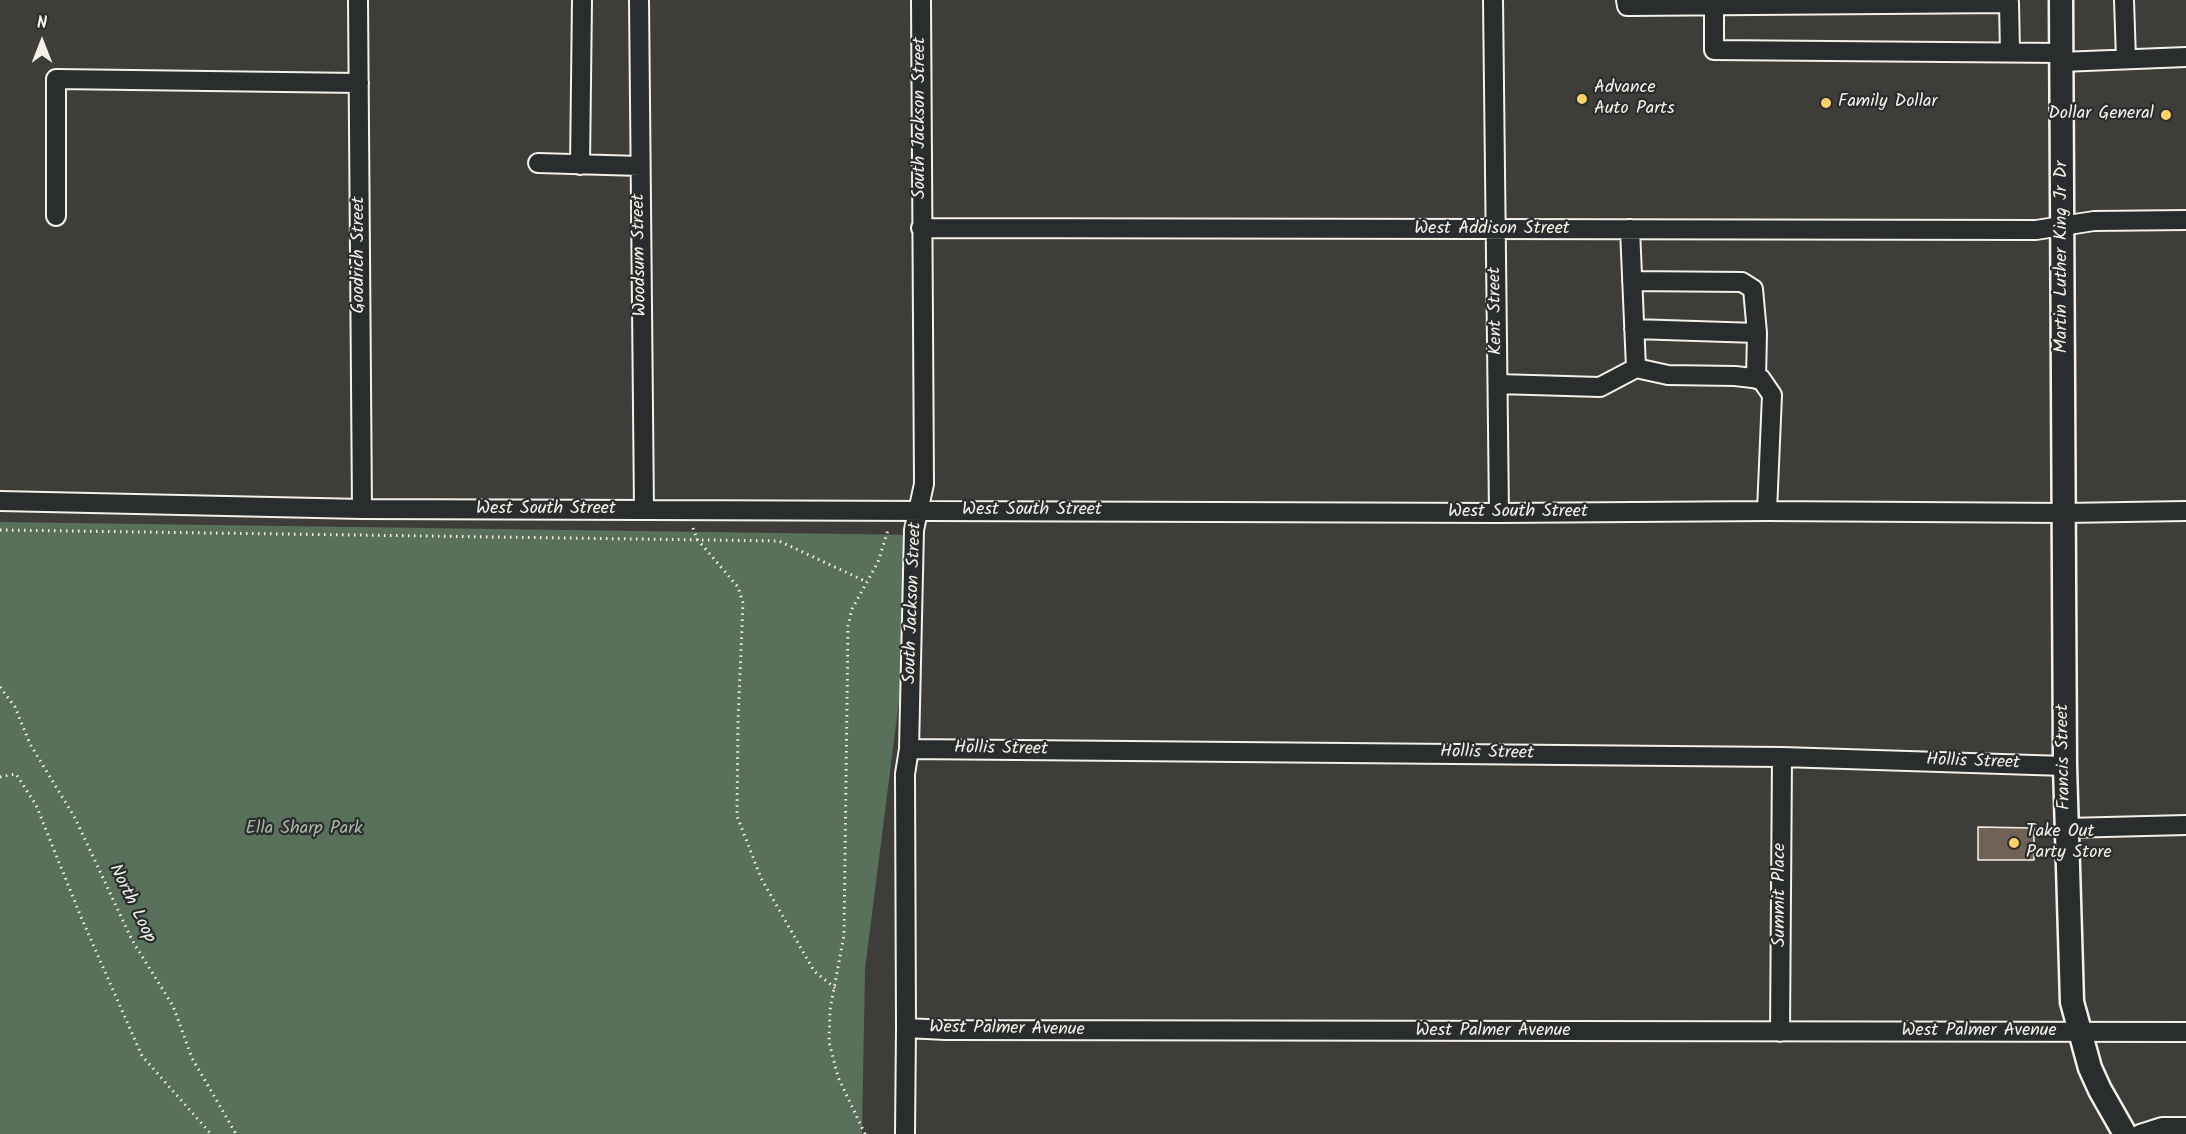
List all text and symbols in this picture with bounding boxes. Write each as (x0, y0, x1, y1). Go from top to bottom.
text: N (37, 11, 47, 36)
north arrow (12, 12, 72, 72)
street label: South Jackson Street (910, 37, 932, 199)
place label: Advance Auto Parts (1594, 78, 1675, 121)
marker: Advance Auto Parts (1575, 92, 1589, 106)
place label: Family Dollar (1838, 92, 1938, 114)
marker: Family Dollar (1819, 96, 1833, 110)
place label: Dollar General (2048, 104, 2154, 126)
marker: Dollar General (2159, 108, 2173, 122)
street label: Martin Luther King Jr Dr (2052, 161, 2074, 353)
street label: Woodsum Street (629, 193, 653, 317)
street label: Goodrich Street (349, 196, 371, 314)
street label: West Addison Street (1414, 219, 1570, 241)
street label: Kent Street (1485, 267, 1509, 355)
street label: West South Street (476, 499, 616, 521)
street label: West South Street (962, 500, 1102, 522)
street label: West South Street (1448, 502, 1588, 524)
street label: South Jackson Street (900, 522, 928, 684)
street label: Francis Street (2053, 704, 2077, 810)
street label: Hollis Street (954, 738, 1048, 762)
street label: Hollis Street (1440, 742, 1534, 766)
street label: Hollis Street (1926, 751, 2020, 775)
park label: Ella Sharp Park (245, 819, 363, 841)
place label: Take Out Party Store (2026, 822, 2112, 864)
marker: Take Out Party Store (2007, 836, 2021, 850)
street label: Summit Place (1770, 843, 1792, 947)
street label: North Loop (103, 861, 159, 947)
street label: West Palmer Avenue (929, 1018, 1085, 1042)
street label: West Palmer Avenue (1415, 1021, 1571, 1043)
street label: West Palmer Avenue (1901, 1021, 2057, 1043)

